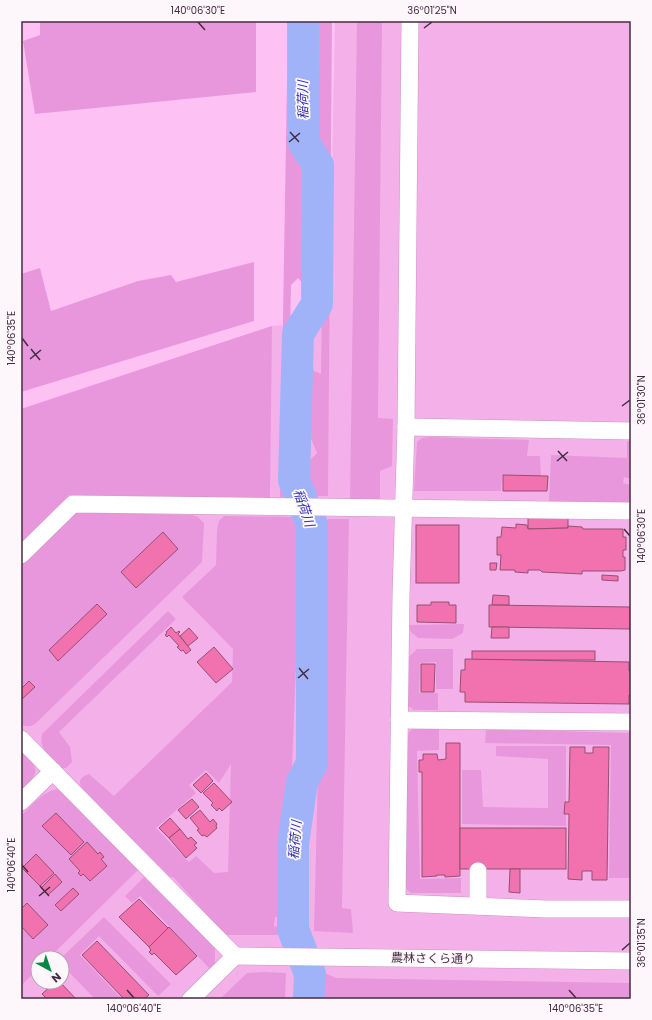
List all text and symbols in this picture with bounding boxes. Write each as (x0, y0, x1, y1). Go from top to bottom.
text: 140°06'30"E (171, 3, 225, 18)
text: 36°01'25"N (407, 3, 457, 18)
water label: 稲荷川 (293, 78, 313, 120)
text: 140°06'35"E (4, 311, 19, 365)
text: 36°01'30"N (634, 375, 649, 425)
water label: 稲荷川 (289, 486, 320, 531)
text: 140°06'30"E (634, 509, 649, 563)
water label: 稲荷川 (284, 818, 306, 860)
text: 140°06'40"E (4, 838, 19, 892)
text: 36°01'35"N (634, 918, 649, 968)
street label: 農林さくら通り (391, 949, 475, 967)
north arrow (30, 950, 70, 990)
text: N (48, 969, 65, 986)
text: 140°06'40"E (107, 1001, 161, 1016)
text: 140°06'35"E (549, 1001, 603, 1016)

